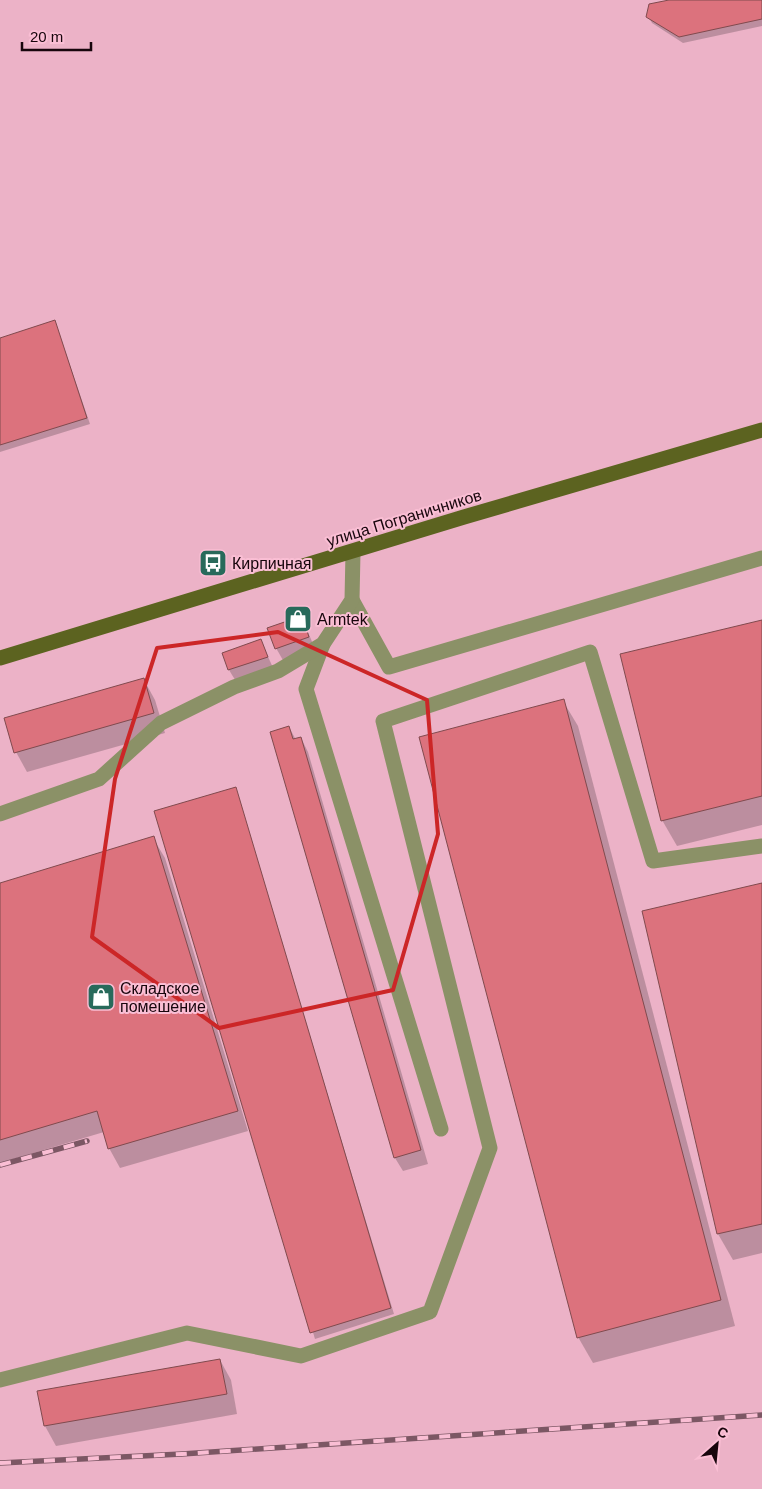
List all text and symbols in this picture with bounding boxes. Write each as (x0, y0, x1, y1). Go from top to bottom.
scale bar (22, 20, 91, 52)
text: 20 m (30, 28, 63, 45)
street label: улица Пограничников (325, 486, 483, 550)
bus stop icon: Кирпичная (198, 548, 228, 578)
place label: Кирпичная (232, 555, 312, 572)
shop icon: Armtek (283, 604, 313, 634)
place label: Armtek (317, 611, 369, 628)
place label: Складское помешение (120, 980, 206, 1015)
shop icon: Складское помешение (86, 982, 116, 1012)
north arrow (692, 1419, 742, 1469)
text: С (715, 1423, 731, 1442)

